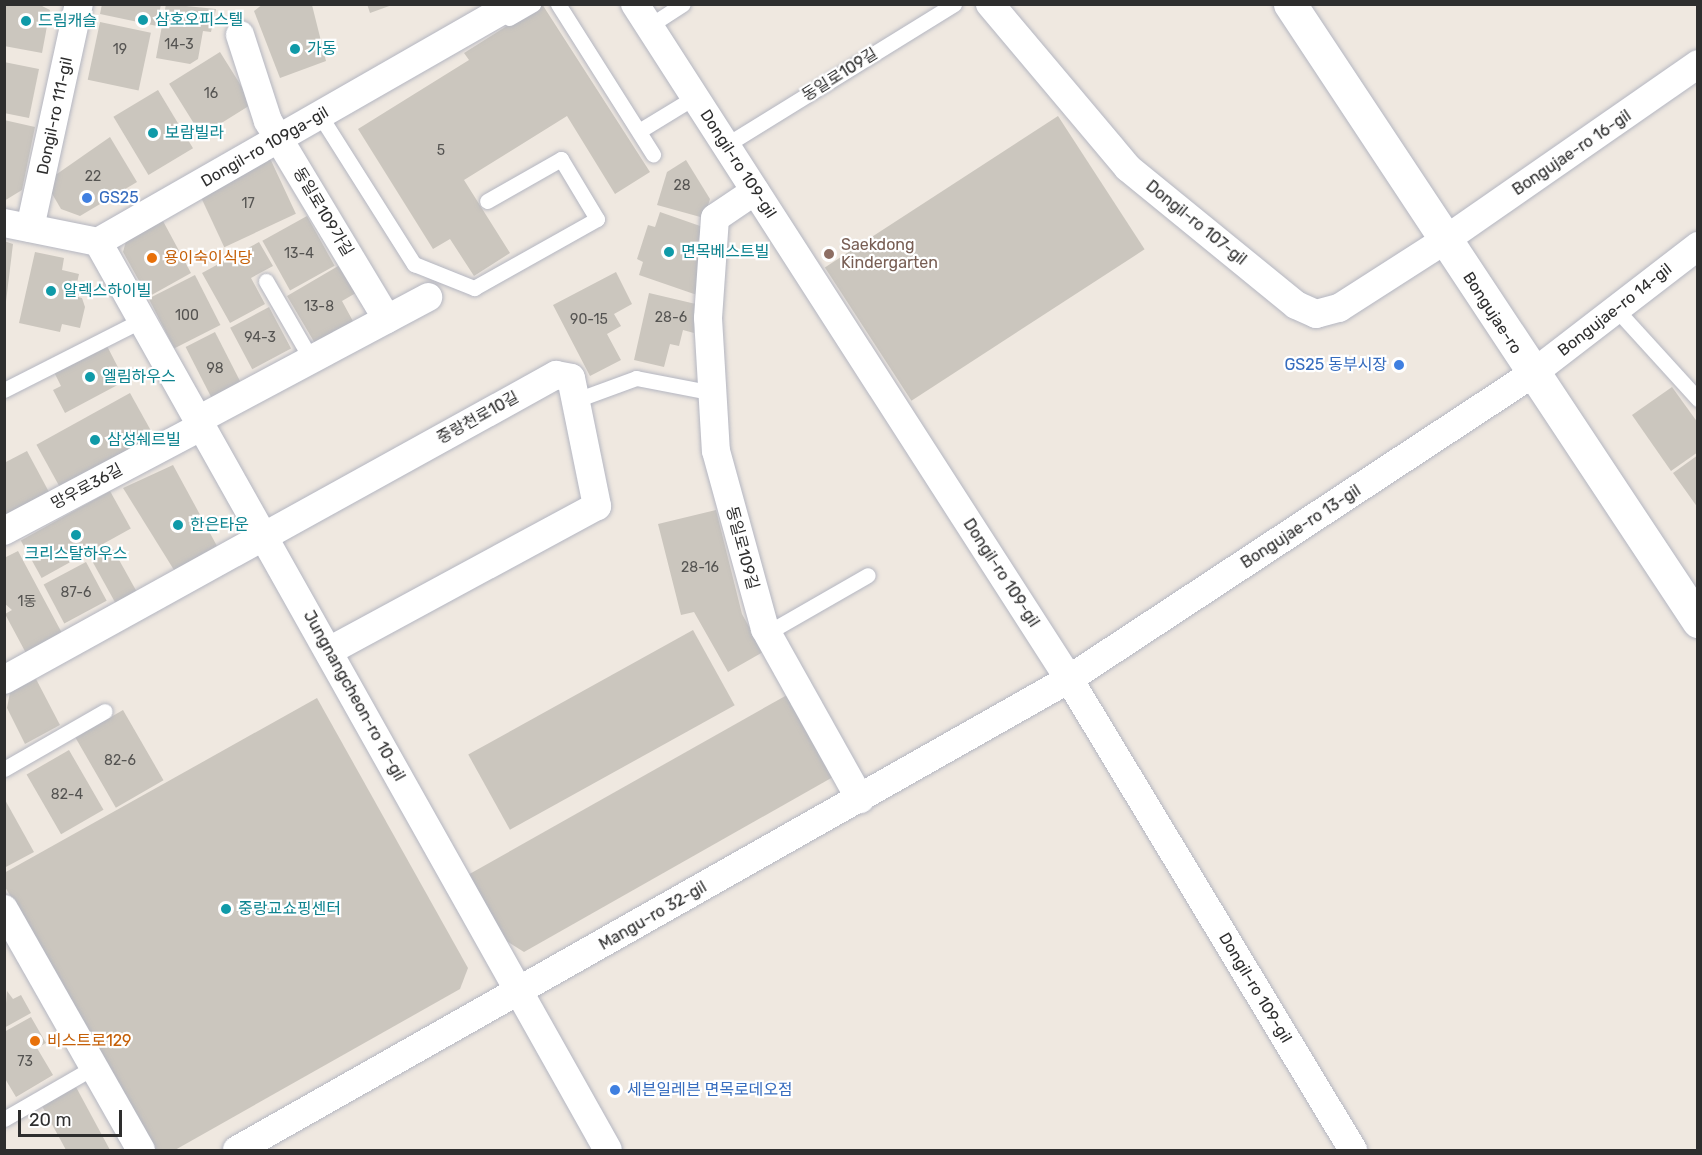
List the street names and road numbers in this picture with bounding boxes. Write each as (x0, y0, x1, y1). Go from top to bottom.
street label: 동일로109길 (799, 44, 881, 106)
street label: Dongil-ro 111-gil (33, 56, 77, 176)
street label: Dongil-ro 109ga-gil (198, 103, 332, 191)
street label: Dongil-ro 109-gil (696, 106, 780, 222)
street label: Bongujae-ro 16-gil (1509, 106, 1635, 200)
street label: 동일로109가길 (289, 164, 357, 260)
street label: Dongil-ro 107-gil (1142, 177, 1250, 269)
street label: Bongujae-ro 14-gil (1554, 260, 1676, 360)
street label: Bongujae-ro (1458, 269, 1526, 357)
street label: 중랑천로10길 (434, 388, 522, 448)
street label: 망우로36길 (48, 460, 126, 514)
street label: Bongujae-ro 13-gil (1237, 481, 1365, 573)
street label: 동일로109길 (722, 504, 762, 592)
street label: Dongil-ro 109-gil (959, 515, 1043, 631)
street label: Jungnangcheon-ro 10-gil (299, 607, 409, 785)
street label: Mangu-ro 32-gil (596, 877, 710, 955)
street label: Dongil-ro 109-gil (1215, 929, 1295, 1047)

